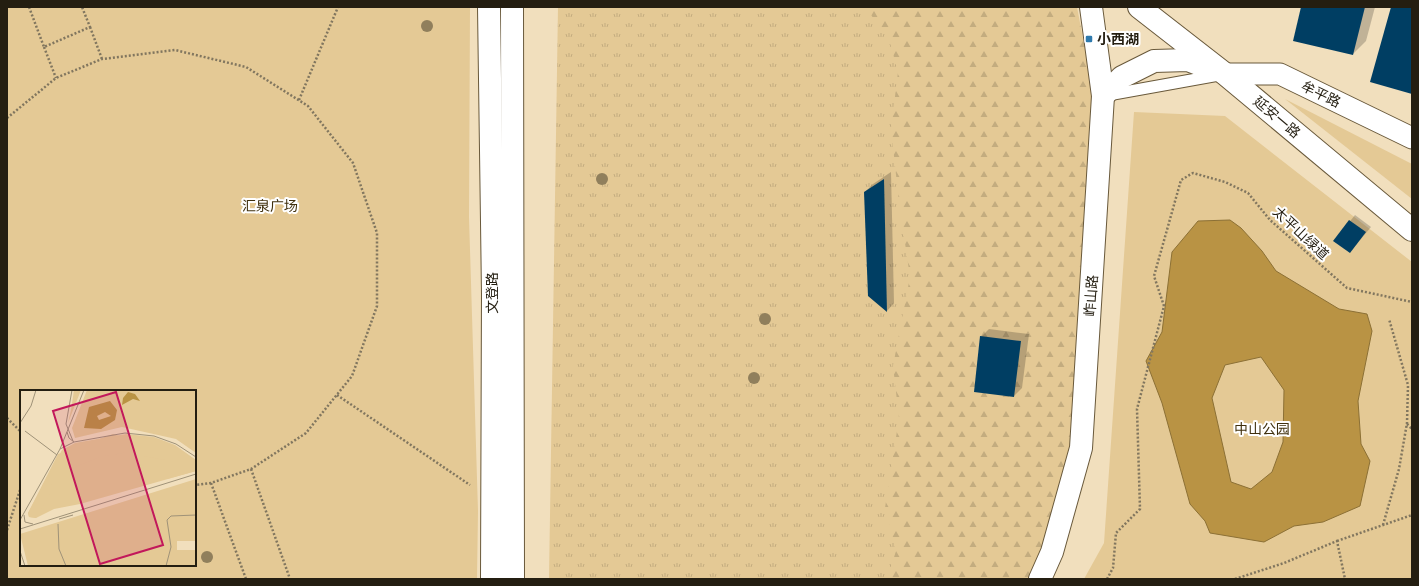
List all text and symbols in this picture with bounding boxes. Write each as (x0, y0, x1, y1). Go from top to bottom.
place label: 小西湖 (1097, 31, 1139, 47)
marker: 小西湖 (1084, 34, 1094, 44)
street label: 牟平路 (1299, 78, 1343, 110)
street label: 延安一路 (1250, 93, 1304, 141)
park label: 汇泉广场 (242, 198, 298, 214)
street label: 太平山绿道 (1270, 203, 1332, 263)
street label: 文登路 (484, 272, 500, 314)
street label: 岞山路 (1082, 274, 1100, 318)
inset map (20, 390, 196, 566)
park label: 中山公园 (1234, 421, 1290, 437)

